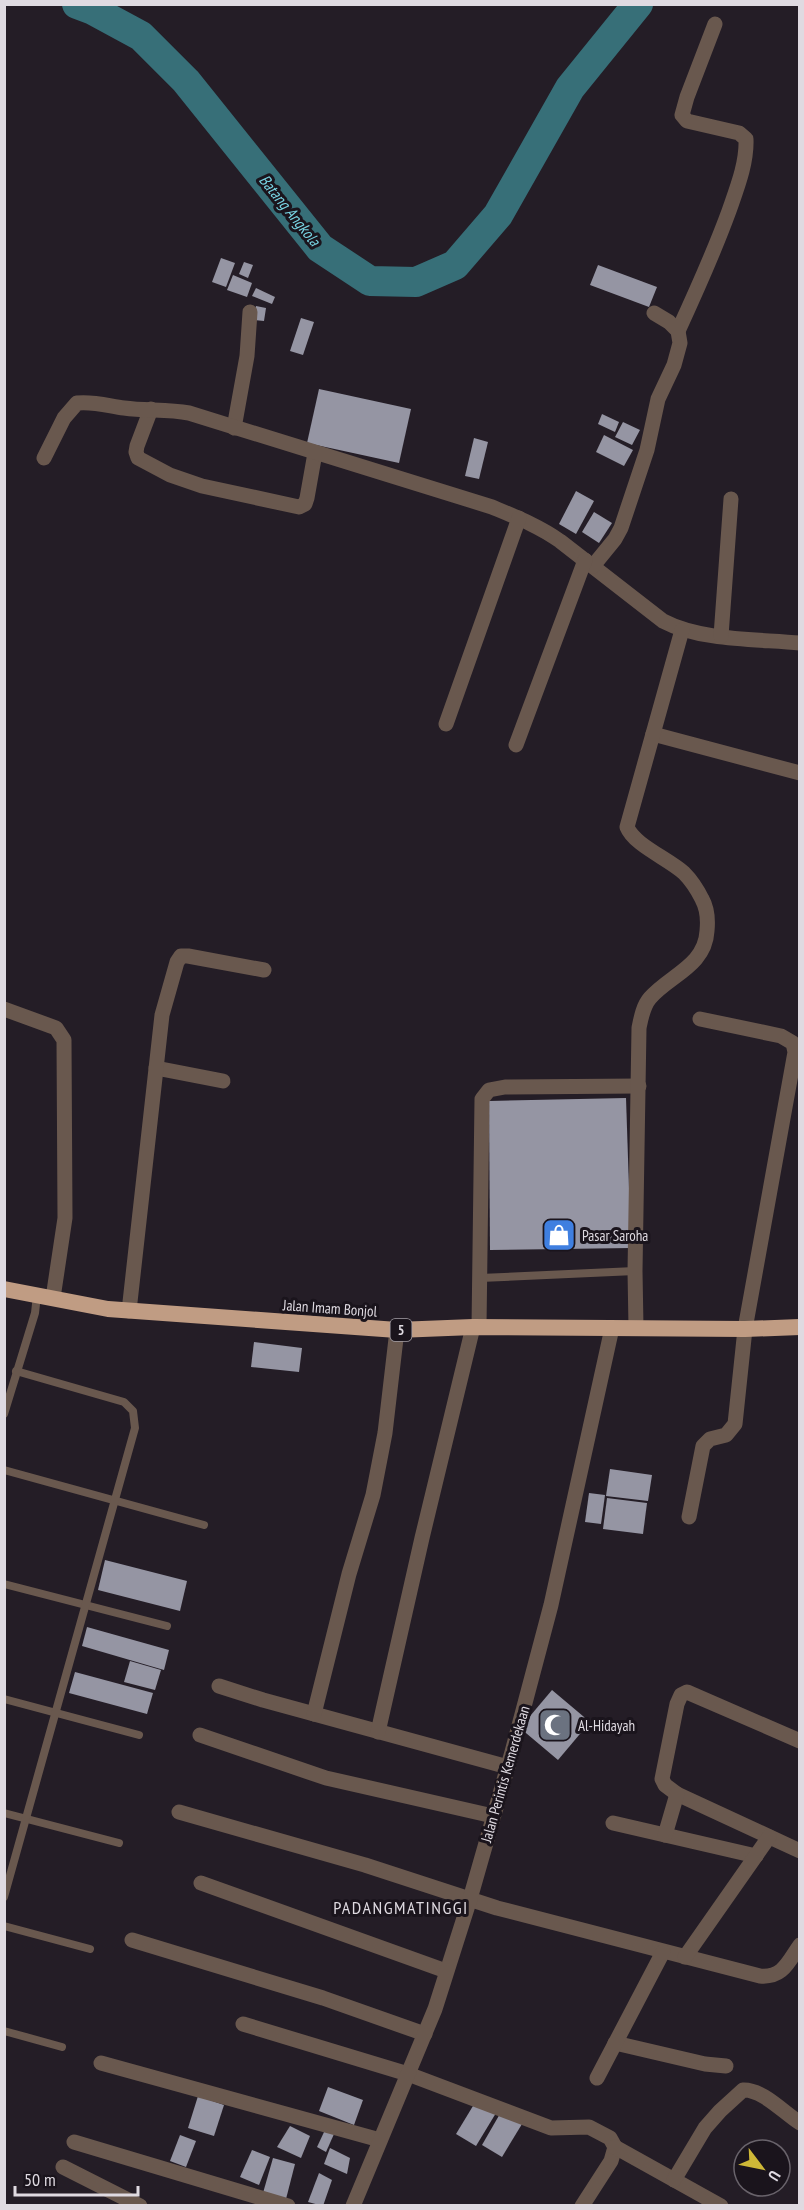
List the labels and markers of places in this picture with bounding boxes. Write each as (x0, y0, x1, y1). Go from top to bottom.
shop icon: Pasar Saroha (541, 1217, 577, 1253)
place label: Pasar Saroha (582, 1226, 648, 1245)
mosque icon: Al-Hidayah (537, 1707, 573, 1743)
place label: Al-Hidayah (578, 1716, 635, 1735)

